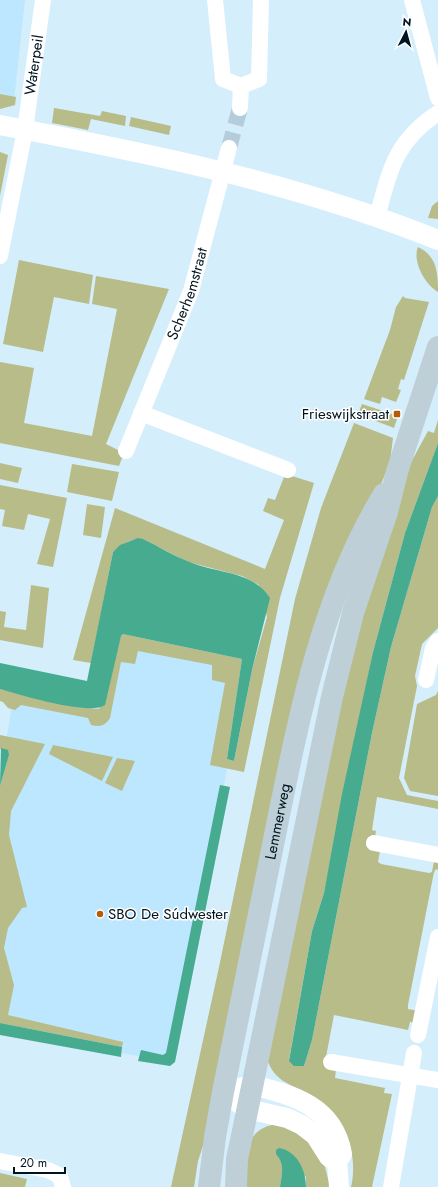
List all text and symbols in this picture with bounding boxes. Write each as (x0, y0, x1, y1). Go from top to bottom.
north arrow (386, 12, 426, 52)
text: N (402, 14, 412, 30)
street label: Waterpeil (19, 33, 49, 97)
street label: Scherhemstraat (161, 245, 213, 343)
place label: Frieswijkstraat (302, 403, 389, 425)
marker: Frieswijkstraat (392, 409, 402, 419)
street label: Lemmerweg (259, 781, 296, 862)
place label: SBO De Súdwester (108, 903, 229, 925)
marker: SBO De Súdwester (95, 909, 105, 919)
scale bar (14, 1149, 65, 1175)
text: 20 m (20, 1154, 47, 1172)

